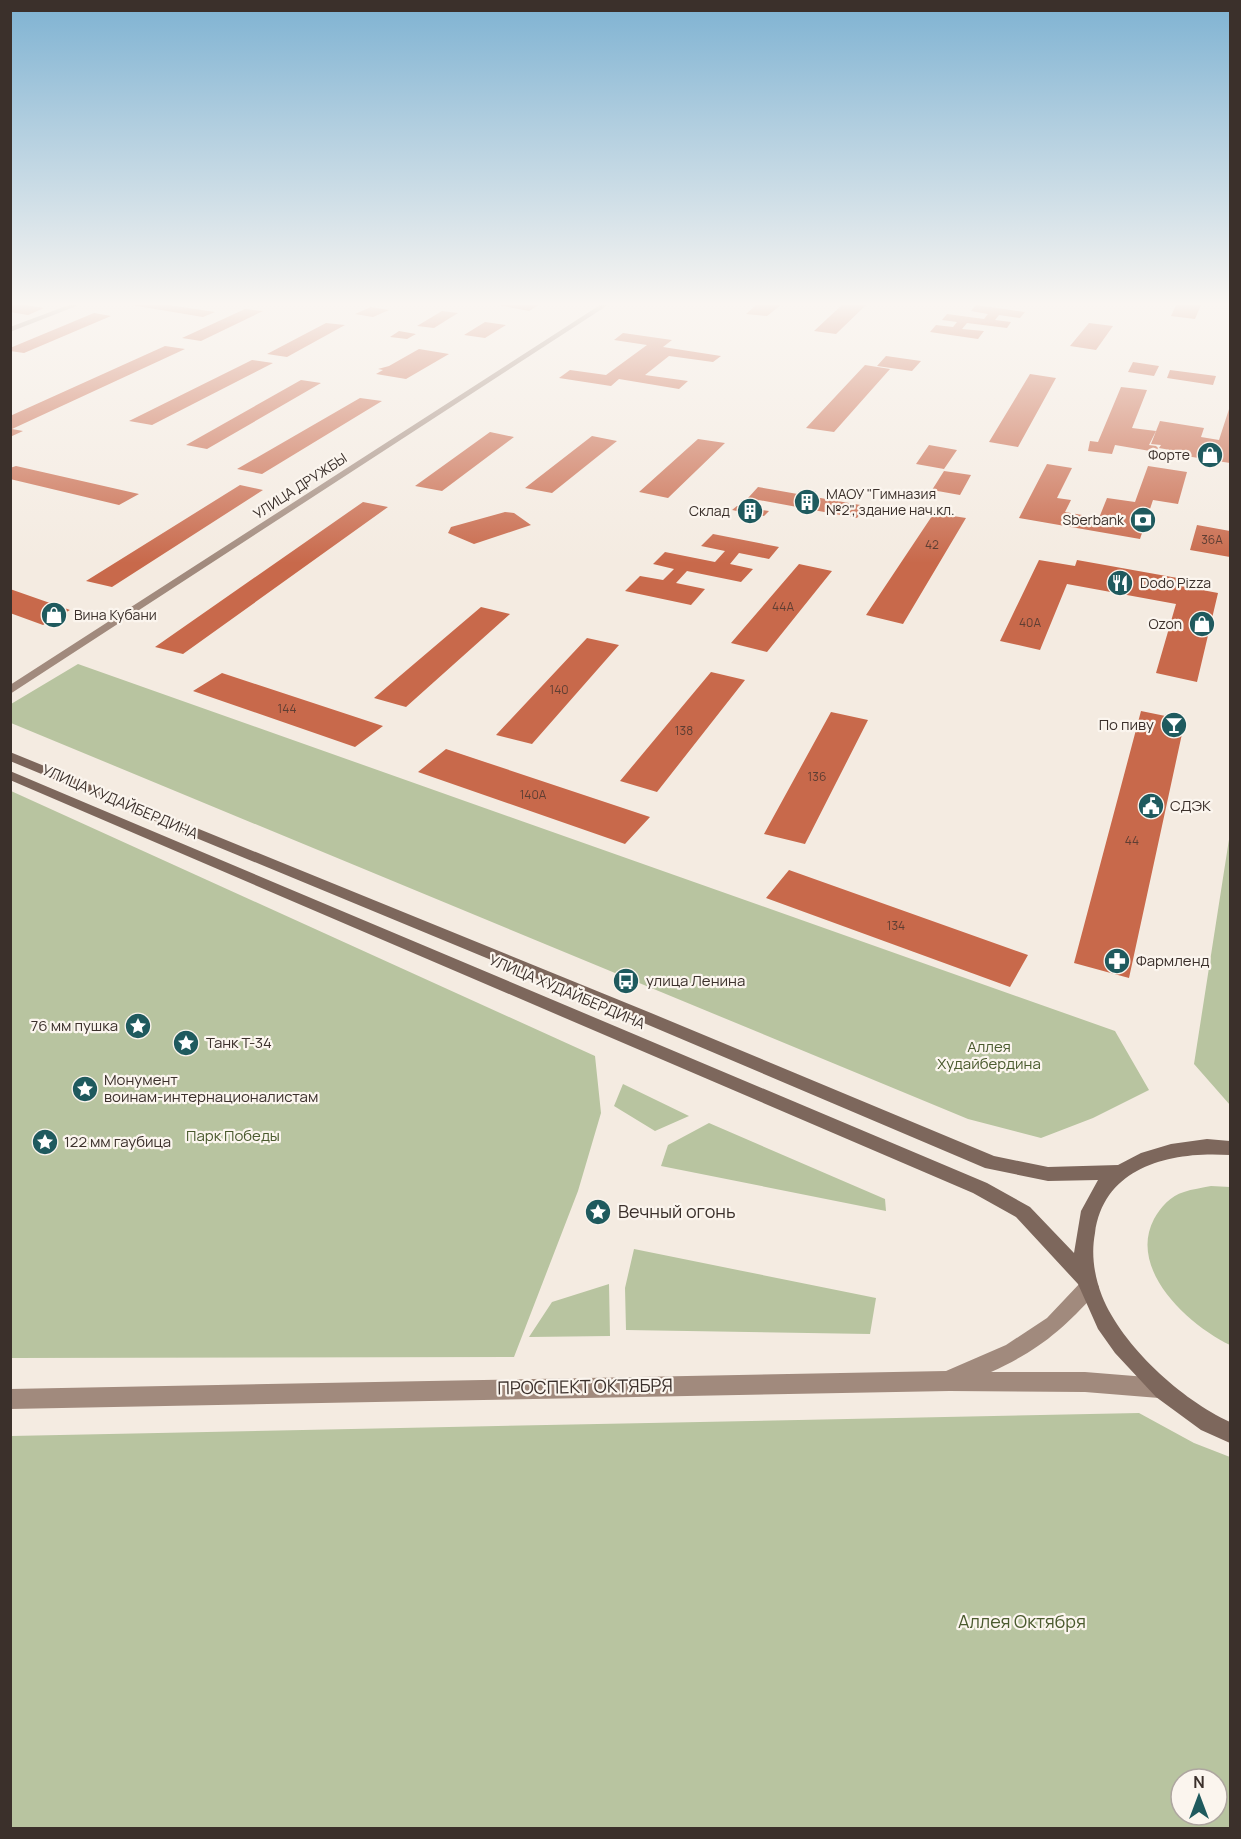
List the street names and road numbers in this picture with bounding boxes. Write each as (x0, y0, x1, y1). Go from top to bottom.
street label: УЛИЦА ДРУЖБЫ (249, 448, 350, 523)
street label: УЛИЦА ХУДАЙБЕРДИНА (39, 759, 202, 844)
street label: УЛИЦА ХУДАЙБЕРДИНА (486, 949, 649, 1034)
street label: ПРОСПЕКТ ОКТЯБРЯ (497, 1372, 673, 1400)

